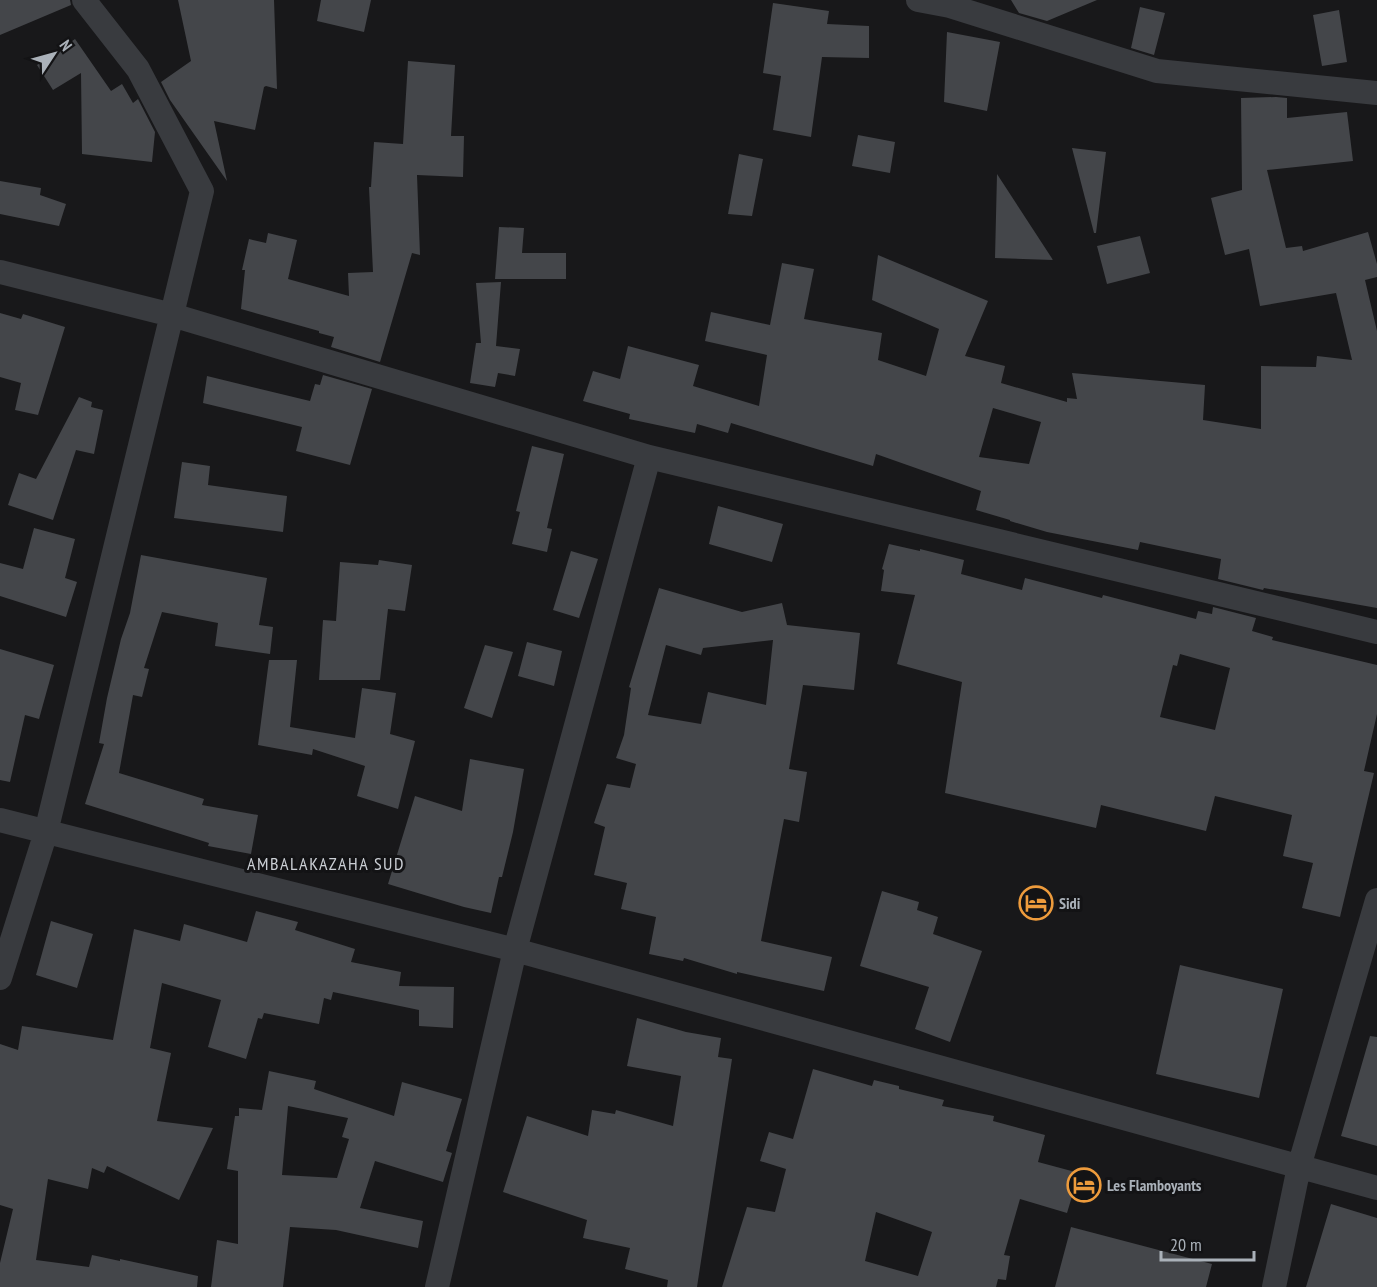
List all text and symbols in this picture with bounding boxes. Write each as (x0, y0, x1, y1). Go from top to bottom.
north arrow (24, 24, 84, 84)
text: N (56, 36, 77, 55)
district label: AMBALAKAZAHA SUD (247, 852, 405, 875)
hotel icon: Sidi (1018, 885, 1054, 921)
place label: Sidi (1059, 893, 1081, 913)
hotel icon: Les Flamboyants (1066, 1167, 1102, 1203)
place label: Les Flamboyants (1107, 1175, 1202, 1195)
scale bar (1161, 1224, 1254, 1262)
text: 20 m (1170, 1233, 1202, 1256)

